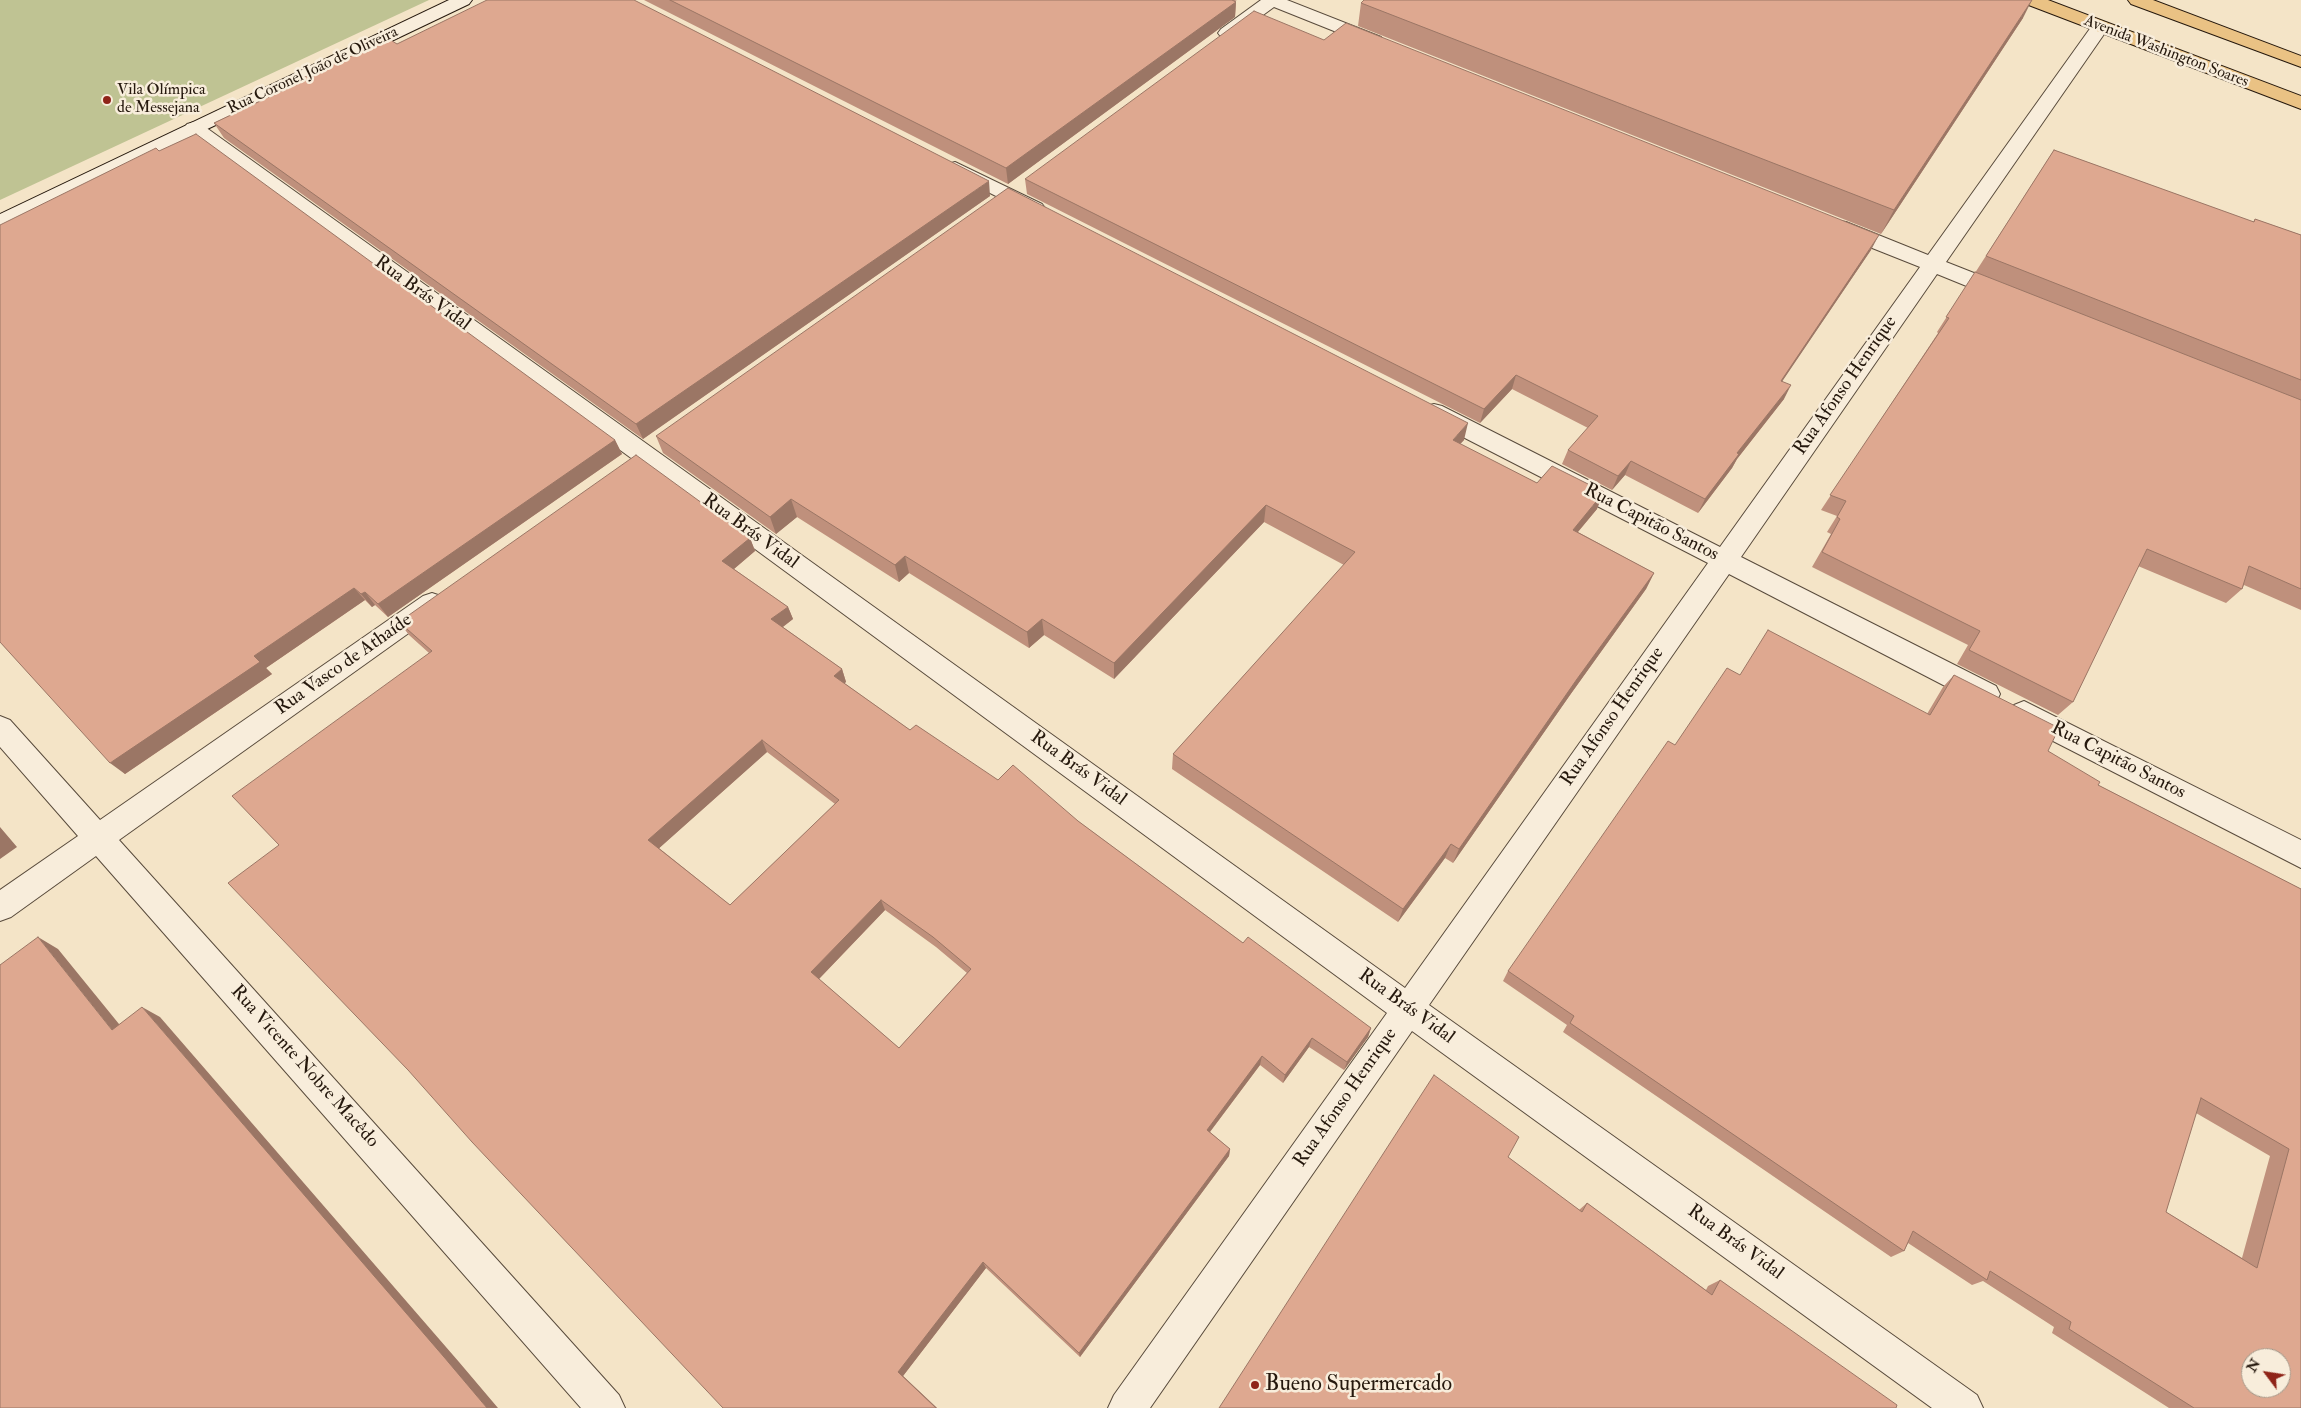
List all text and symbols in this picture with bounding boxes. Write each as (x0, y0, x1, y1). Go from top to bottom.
street label: Avenida Washington Soares (2081, 12, 2251, 92)
street label: Rua Coronel João de Oliveira (225, 23, 401, 119)
place label: Vila Olímpica de Messejana (117, 81, 205, 119)
marker: Vila Olímpica de Messejana (101, 94, 113, 106)
street label: Rua Brás Vidal (370, 252, 474, 336)
street label: Rua Afonso Henrique (1789, 312, 1903, 460)
street label: Rua Capitão Santos (1580, 479, 1722, 567)
street label: Rua Brás Vidal (698, 490, 802, 574)
street label: Rua Vasco de Athaíde (271, 609, 417, 721)
street label: Rua Afonso Henrique (1556, 643, 1670, 791)
street label: Rua Capitão Santos (2047, 717, 2189, 805)
street label: Rua Brás Vidal (1026, 727, 1130, 811)
street label: Rua Brás Vidal (1354, 965, 1458, 1049)
street label: Rua Vicente Nobre Macêdo (225, 981, 383, 1153)
street label: Rua Afonso Henrique (1289, 1024, 1403, 1172)
street label: Rua Brás Vidal (1683, 1201, 1787, 1285)
north arrow (2241, 1348, 2291, 1398)
text: N (2243, 1356, 2264, 1375)
place label: Bueno Supermercado (1265, 1372, 1452, 1398)
marker: Bueno Supermercado (1249, 1379, 1261, 1391)

